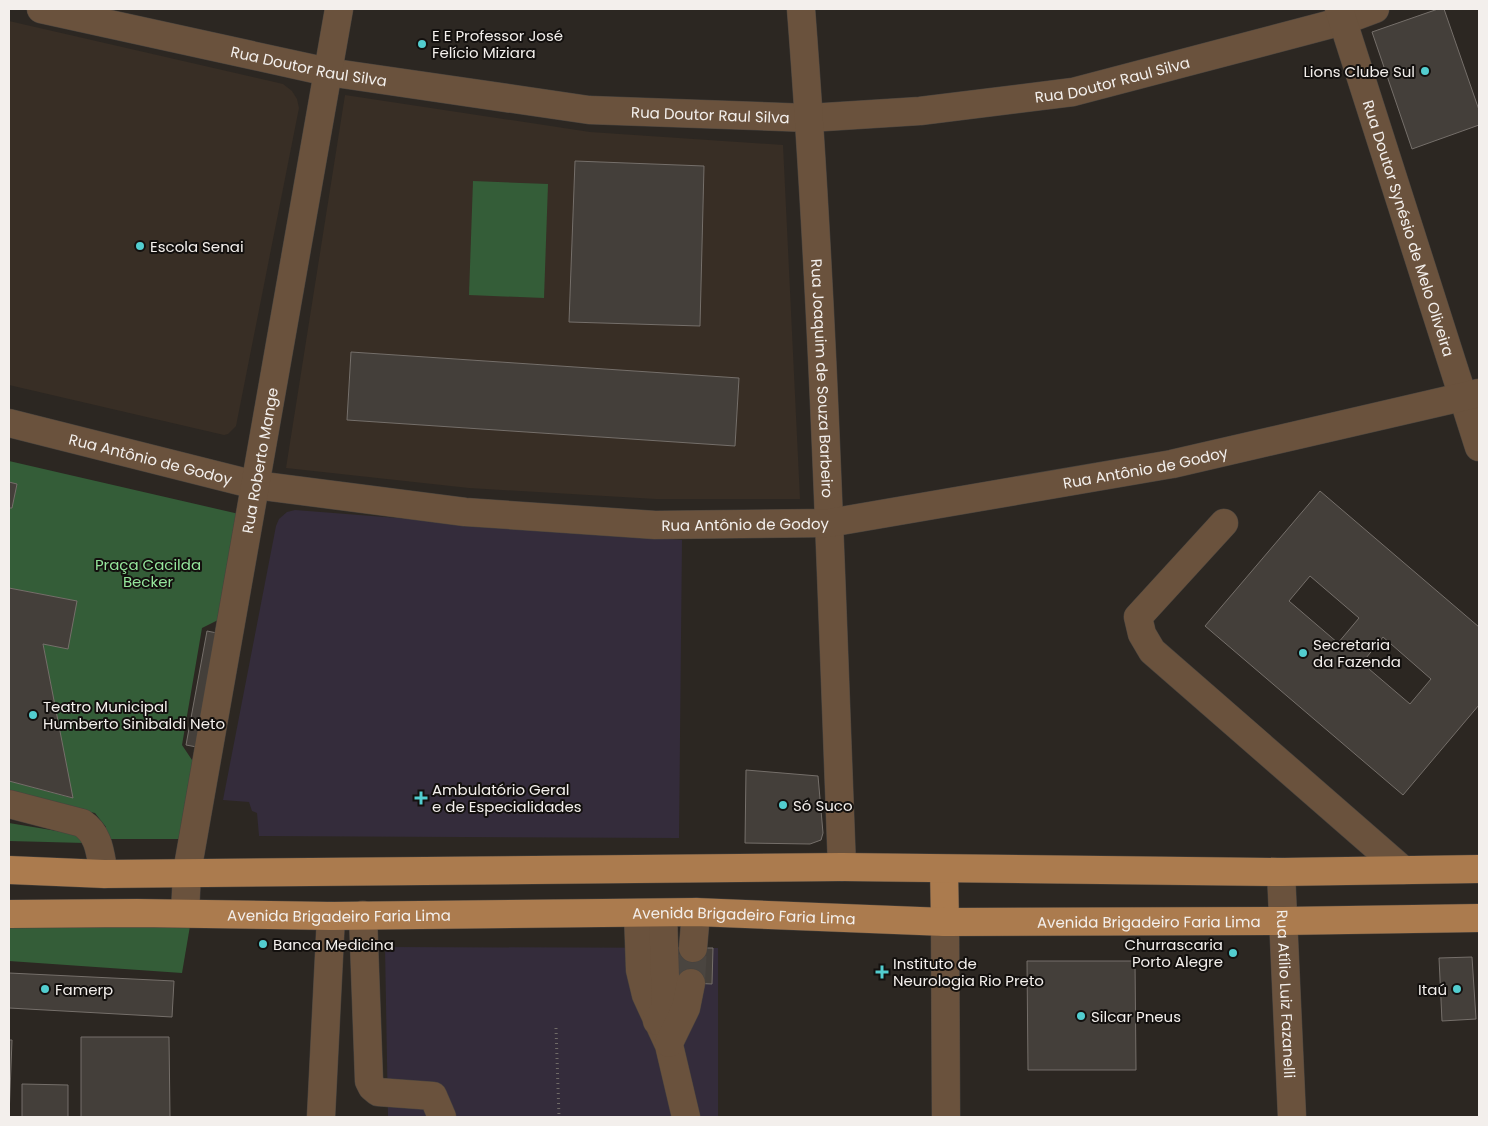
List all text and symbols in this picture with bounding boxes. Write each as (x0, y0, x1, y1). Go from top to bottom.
place label: E E Professor José Felício Miziara (432, 25, 563, 63)
marker: E E Professor José Felício Miziara (416, 38, 428, 50)
street label: Rua Doutor Raul Silva (229, 40, 388, 91)
street label: Rua Doutor Raul Silva (1033, 51, 1192, 107)
place label: Lions Clube Sul (1303, 61, 1415, 82)
marker: Lions Clube Sul (1419, 65, 1431, 77)
street label: Rua Doutor Synésio de Melo Oliveira (1358, 97, 1460, 359)
street label: Rua Doutor Raul Silva (631, 101, 790, 128)
place label: Escola Senai (150, 236, 244, 257)
marker: Escola Senai (134, 240, 146, 252)
street label: Rua Joaquim de Souza Barbeiro (807, 258, 839, 498)
street label: Rua Roberto Mange (236, 386, 283, 535)
street label: Rua Antônio de Godoy (67, 428, 235, 489)
street label: Rua Antônio de Godoy (1061, 441, 1230, 493)
street label: Rua Antônio de Godoy (661, 512, 830, 535)
park label: Praça Cacilda Becker (95, 554, 201, 592)
place label: Secretaria da Fazenda (1313, 634, 1401, 672)
marker: Secretaria da Fazenda (1297, 647, 1309, 659)
place label: Teatro Municipal Humberto Sinibaldi Neto (43, 696, 225, 734)
marker: Teatro Municipal Humberto Sinibaldi Neto (27, 709, 39, 721)
place label: Ambulatório Geral e de Especialidades (432, 779, 582, 817)
marker: Ambulatório Geral e de Especialidades (414, 791, 428, 805)
place label: Só Suco (793, 795, 853, 816)
marker: Só Suco (777, 799, 789, 811)
street label: Avenida Brigadeiro Faria Lima (632, 901, 856, 929)
street label: Avenida Brigadeiro Faria Lima (227, 904, 451, 927)
street label: Rua Atílio Luiz Fazanelli (1272, 909, 1301, 1079)
street label: Avenida Brigadeiro Faria Lima (1037, 911, 1261, 932)
place label: Banca Medicina (273, 934, 394, 955)
place label: Churrascaria Porto Alegre (1124, 934, 1223, 972)
marker: Banca Medicina (257, 938, 269, 950)
marker: Churrascaria Porto Alegre (1227, 947, 1239, 959)
place label: Instituto de Neurologia Rio Preto (893, 953, 1044, 991)
marker: Instituto de Neurologia Rio Preto (875, 965, 889, 979)
place label: Famerp (55, 979, 113, 1000)
place label: Itaú (1418, 979, 1447, 1000)
marker: Famerp (39, 983, 51, 995)
marker: Itaú (1451, 983, 1463, 995)
place label: Silcar Pneus (1091, 1006, 1181, 1027)
marker: Silcar Pneus (1075, 1010, 1087, 1022)

